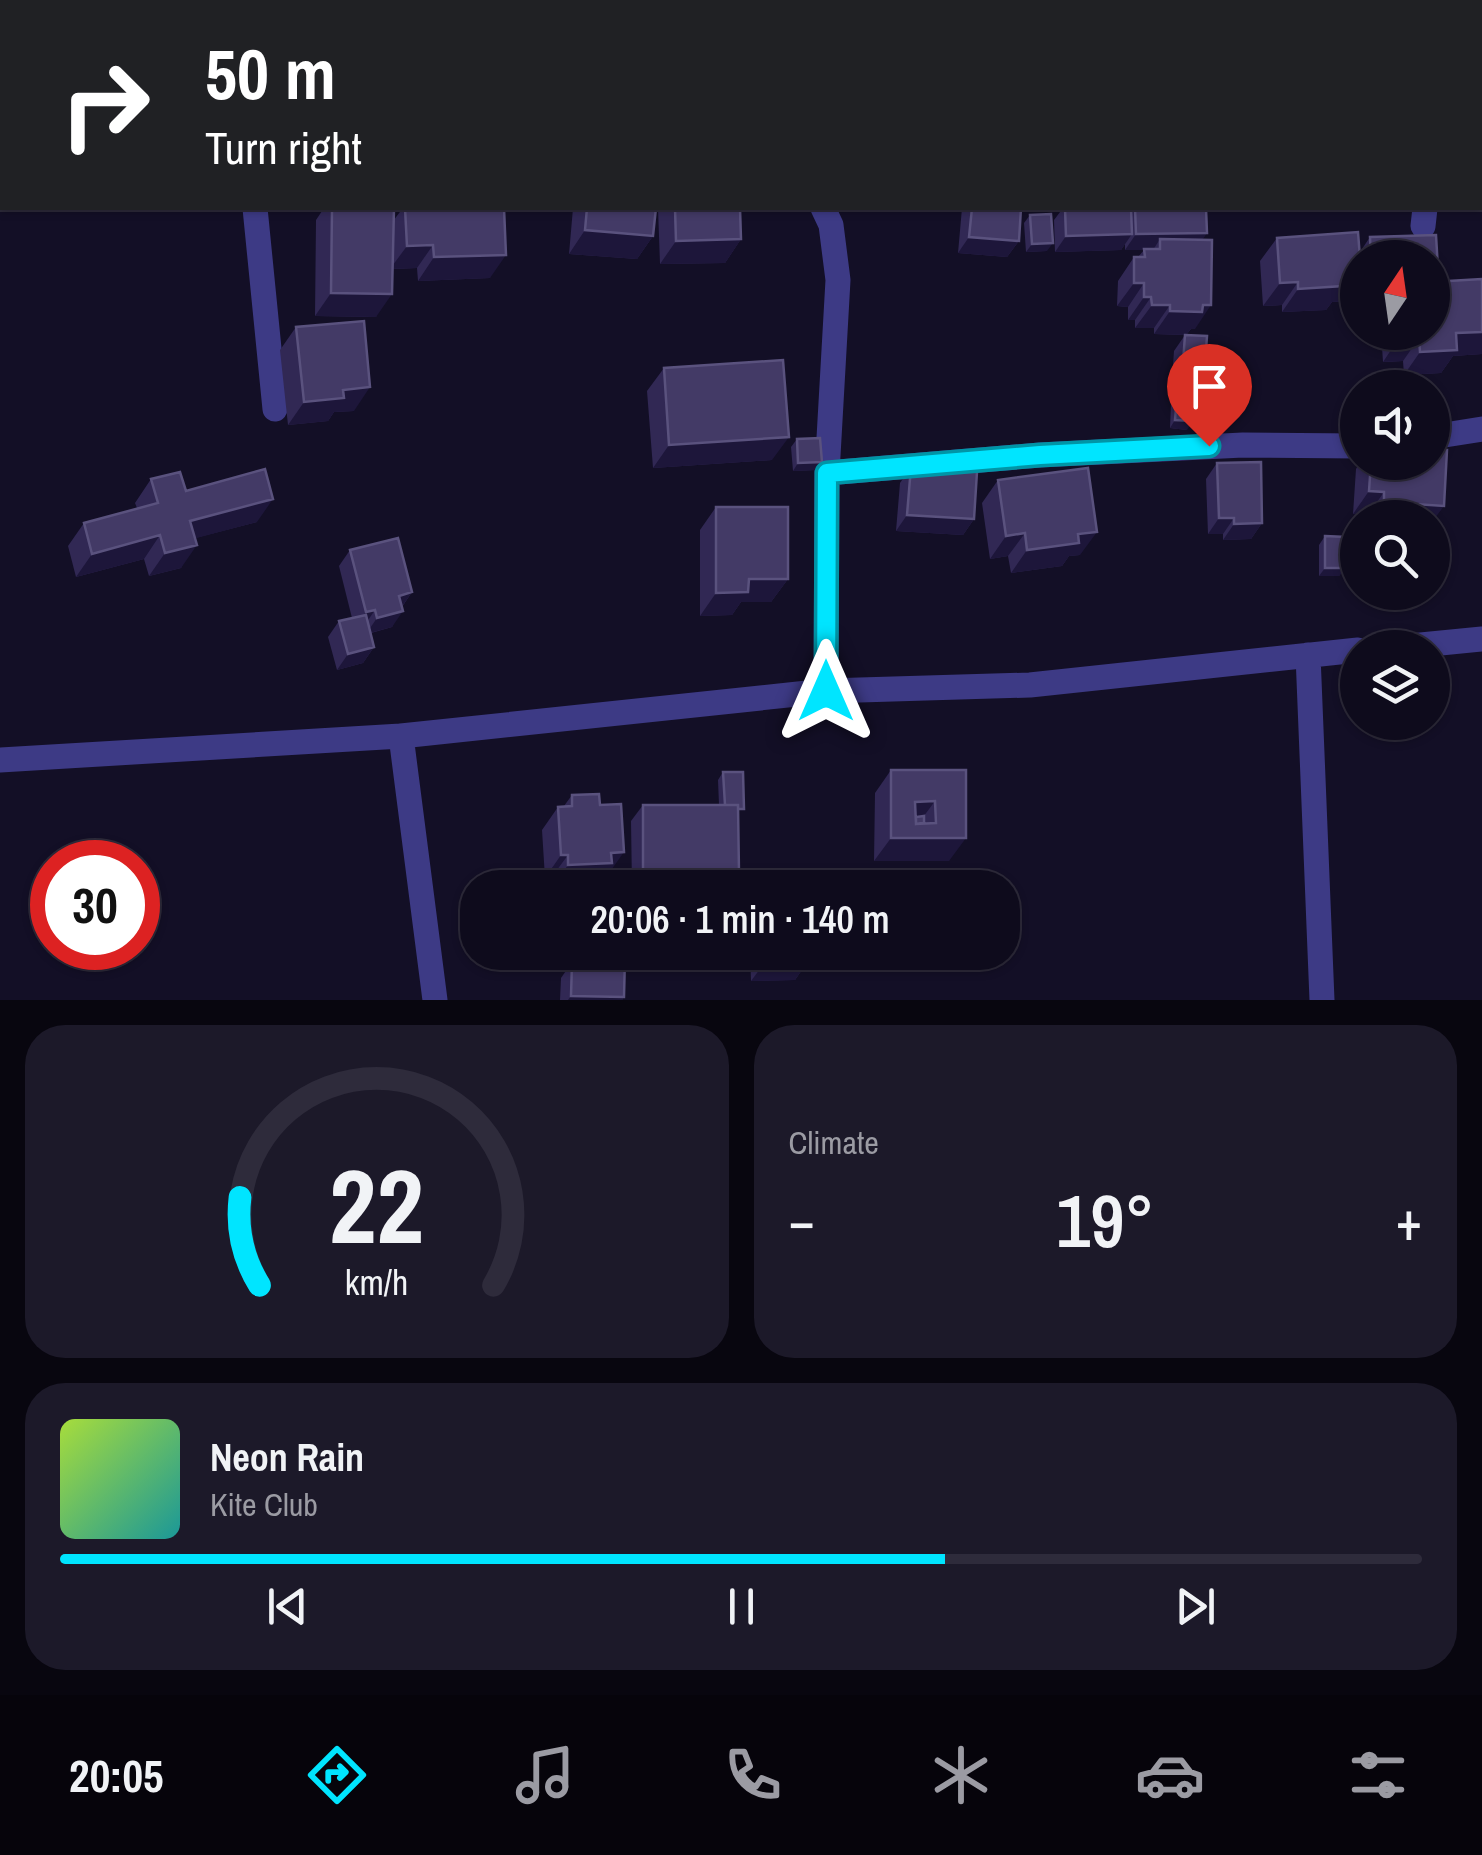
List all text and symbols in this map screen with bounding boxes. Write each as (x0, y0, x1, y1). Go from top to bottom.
text: 50 m (205, 27, 336, 121)
icon: right (40, 40, 170, 170)
text: Turn right (205, 117, 362, 178)
north arrow (1340, 240, 1450, 350)
map controls (1340, 240, 1450, 740)
pin (1167, 344, 1252, 447)
icon: arrive (1182, 359, 1237, 414)
button: sound (1340, 370, 1450, 480)
button: search (1340, 500, 1450, 610)
button: layers (1340, 630, 1450, 740)
position arrow (774, 639, 878, 743)
speed limit sign: 30 (30, 840, 160, 970)
text: 20:06 · 1 min · 140 m (590, 894, 890, 945)
text: Climate (789, 1121, 879, 1164)
text: 22 (329, 1135, 424, 1275)
text: 19° (1056, 1169, 1154, 1270)
text: − (789, 1183, 815, 1257)
text: + (1396, 1183, 1422, 1257)
text: km/h (345, 1258, 409, 1306)
text: Neon Rain (210, 1432, 364, 1483)
text: Kite Club (210, 1483, 318, 1526)
icon: previous (260, 1579, 315, 1634)
icon: pause (714, 1579, 769, 1634)
icon: next (1168, 1579, 1223, 1634)
icon: directions (302, 1740, 372, 1810)
icon: music (510, 1740, 580, 1810)
icon: phone (718, 1740, 788, 1810)
icon: climate (926, 1740, 996, 1810)
icon: car (1135, 1740, 1205, 1810)
icon: filters (1343, 1740, 1413, 1810)
text: 20:05 (69, 1745, 163, 1806)

